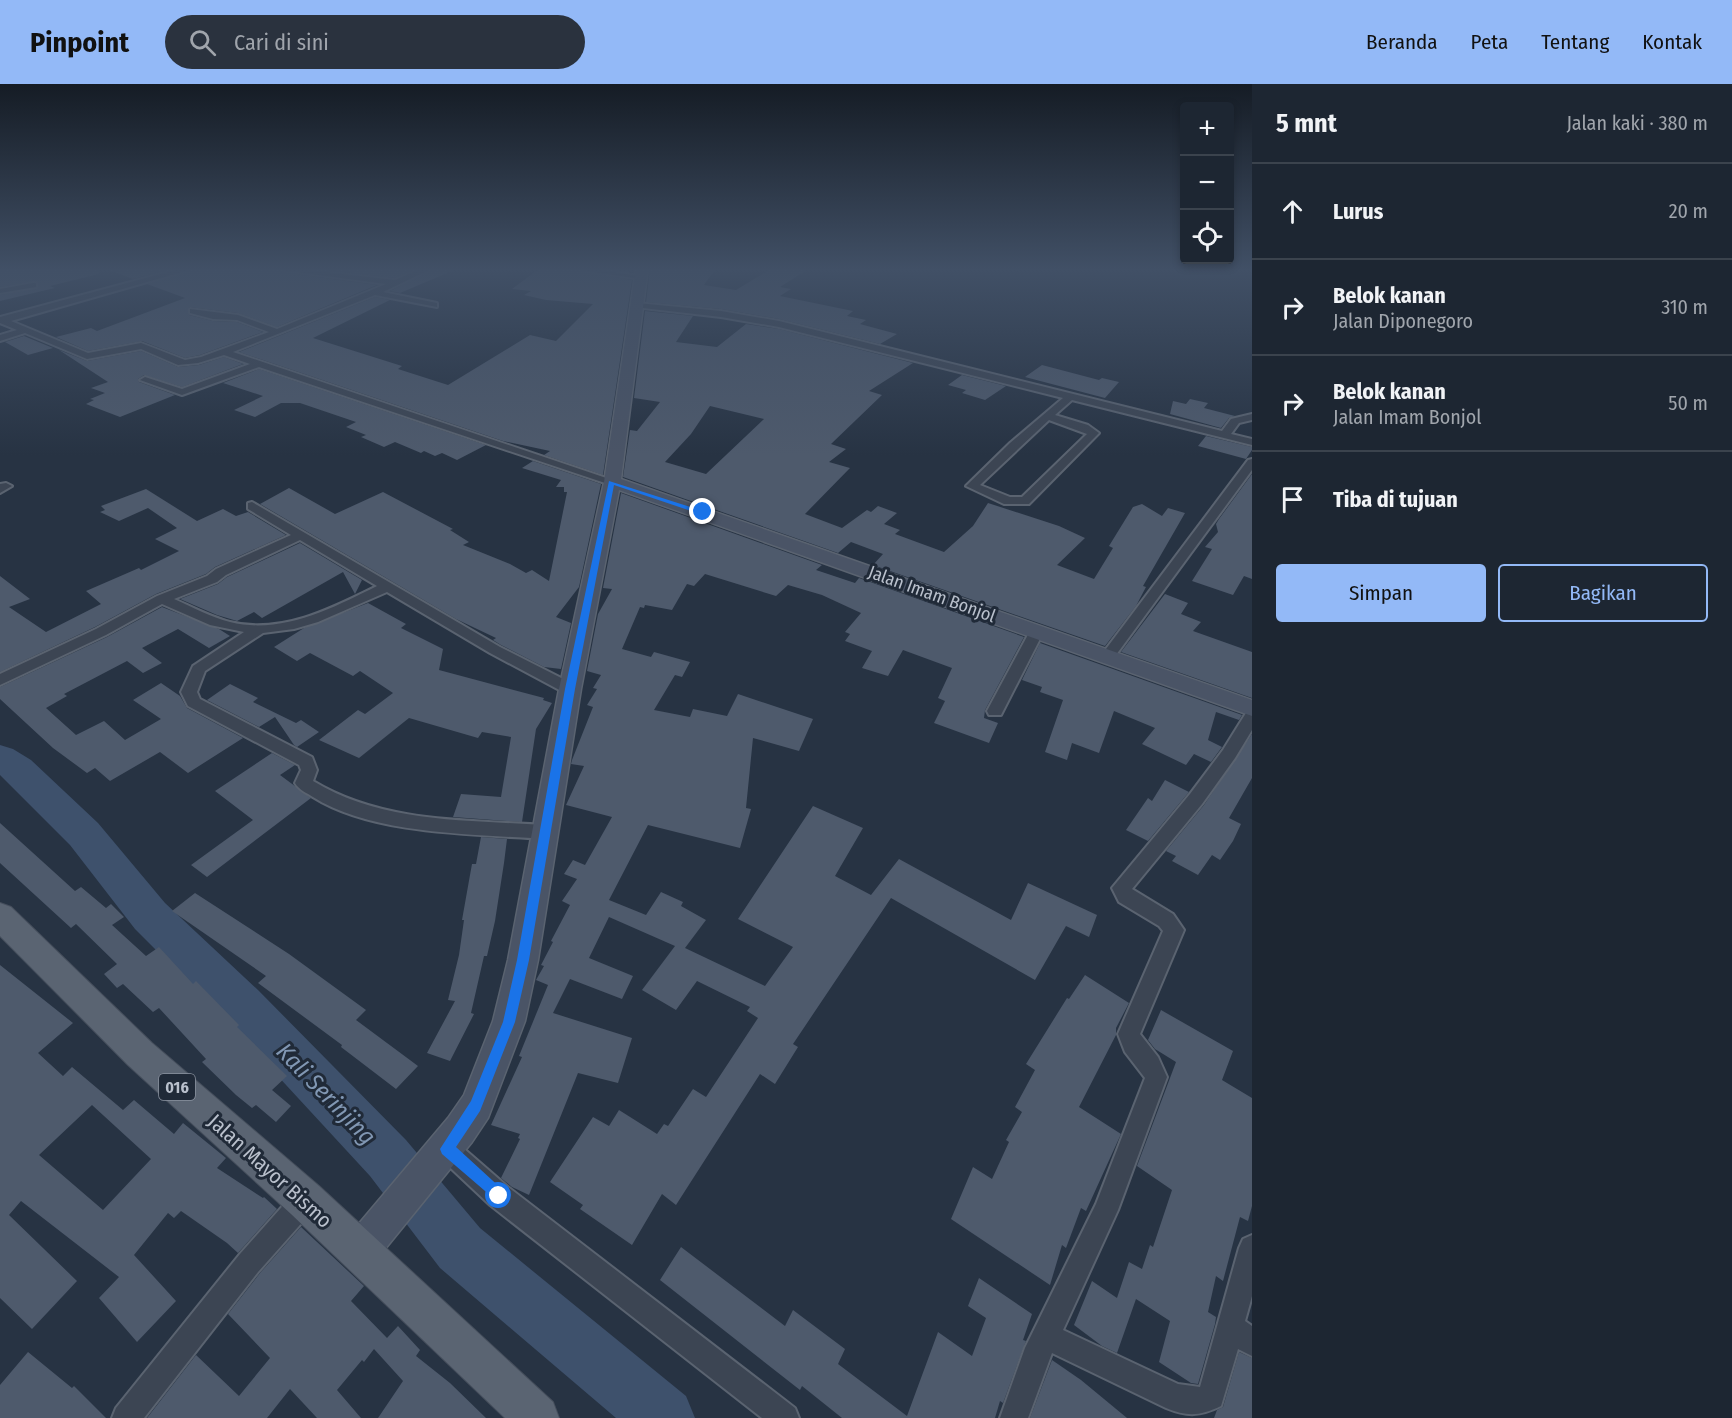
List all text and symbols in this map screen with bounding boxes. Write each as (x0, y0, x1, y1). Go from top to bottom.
search box (165, 15, 585, 69)
text: Pinpoint (30, 26, 129, 59)
icon: search (186, 26, 219, 59)
text: Cari di sini (234, 29, 329, 56)
text: Beranda (1366, 29, 1438, 55)
text: Peta (1471, 29, 1508, 55)
text: Tentang (1541, 29, 1609, 55)
text: Kontak (1642, 29, 1702, 55)
map controls (1180, 102, 1234, 264)
button: + (1180, 102, 1234, 156)
text: 5 mnt (1276, 108, 1337, 139)
text: Jalan kaki · 380 m (1566, 111, 1708, 135)
button: − (1180, 156, 1234, 210)
icon: ahead (1276, 195, 1309, 228)
text: Lurus (1333, 198, 1383, 225)
text: 20 m (1669, 199, 1708, 223)
button: locate (1180, 210, 1234, 264)
text: Belok kanan (1333, 282, 1446, 309)
icon: right (1276, 291, 1309, 324)
text: 310 m (1661, 295, 1708, 319)
text: Jalan Diponegoro (1333, 309, 1473, 333)
text: Belok kanan (1333, 378, 1446, 405)
icon: right (1276, 387, 1309, 420)
text: 50 m (1668, 391, 1708, 415)
text: Jalan Imam Bonjol (1333, 405, 1482, 429)
icon: arrive (1276, 483, 1309, 516)
text: Tiba di tujuan (1333, 486, 1458, 513)
route end (689, 498, 715, 524)
street label: Jalan Imam Bonjol (865, 561, 999, 627)
button: Simpan (1276, 564, 1486, 622)
button: Bagikan (1498, 564, 1708, 622)
water label: Kali Serinjing (271, 1038, 381, 1150)
road number: 016 (159, 1074, 195, 1100)
street label: Jalan Mayor Bismo (203, 1108, 337, 1234)
route start (485, 1182, 511, 1208)

